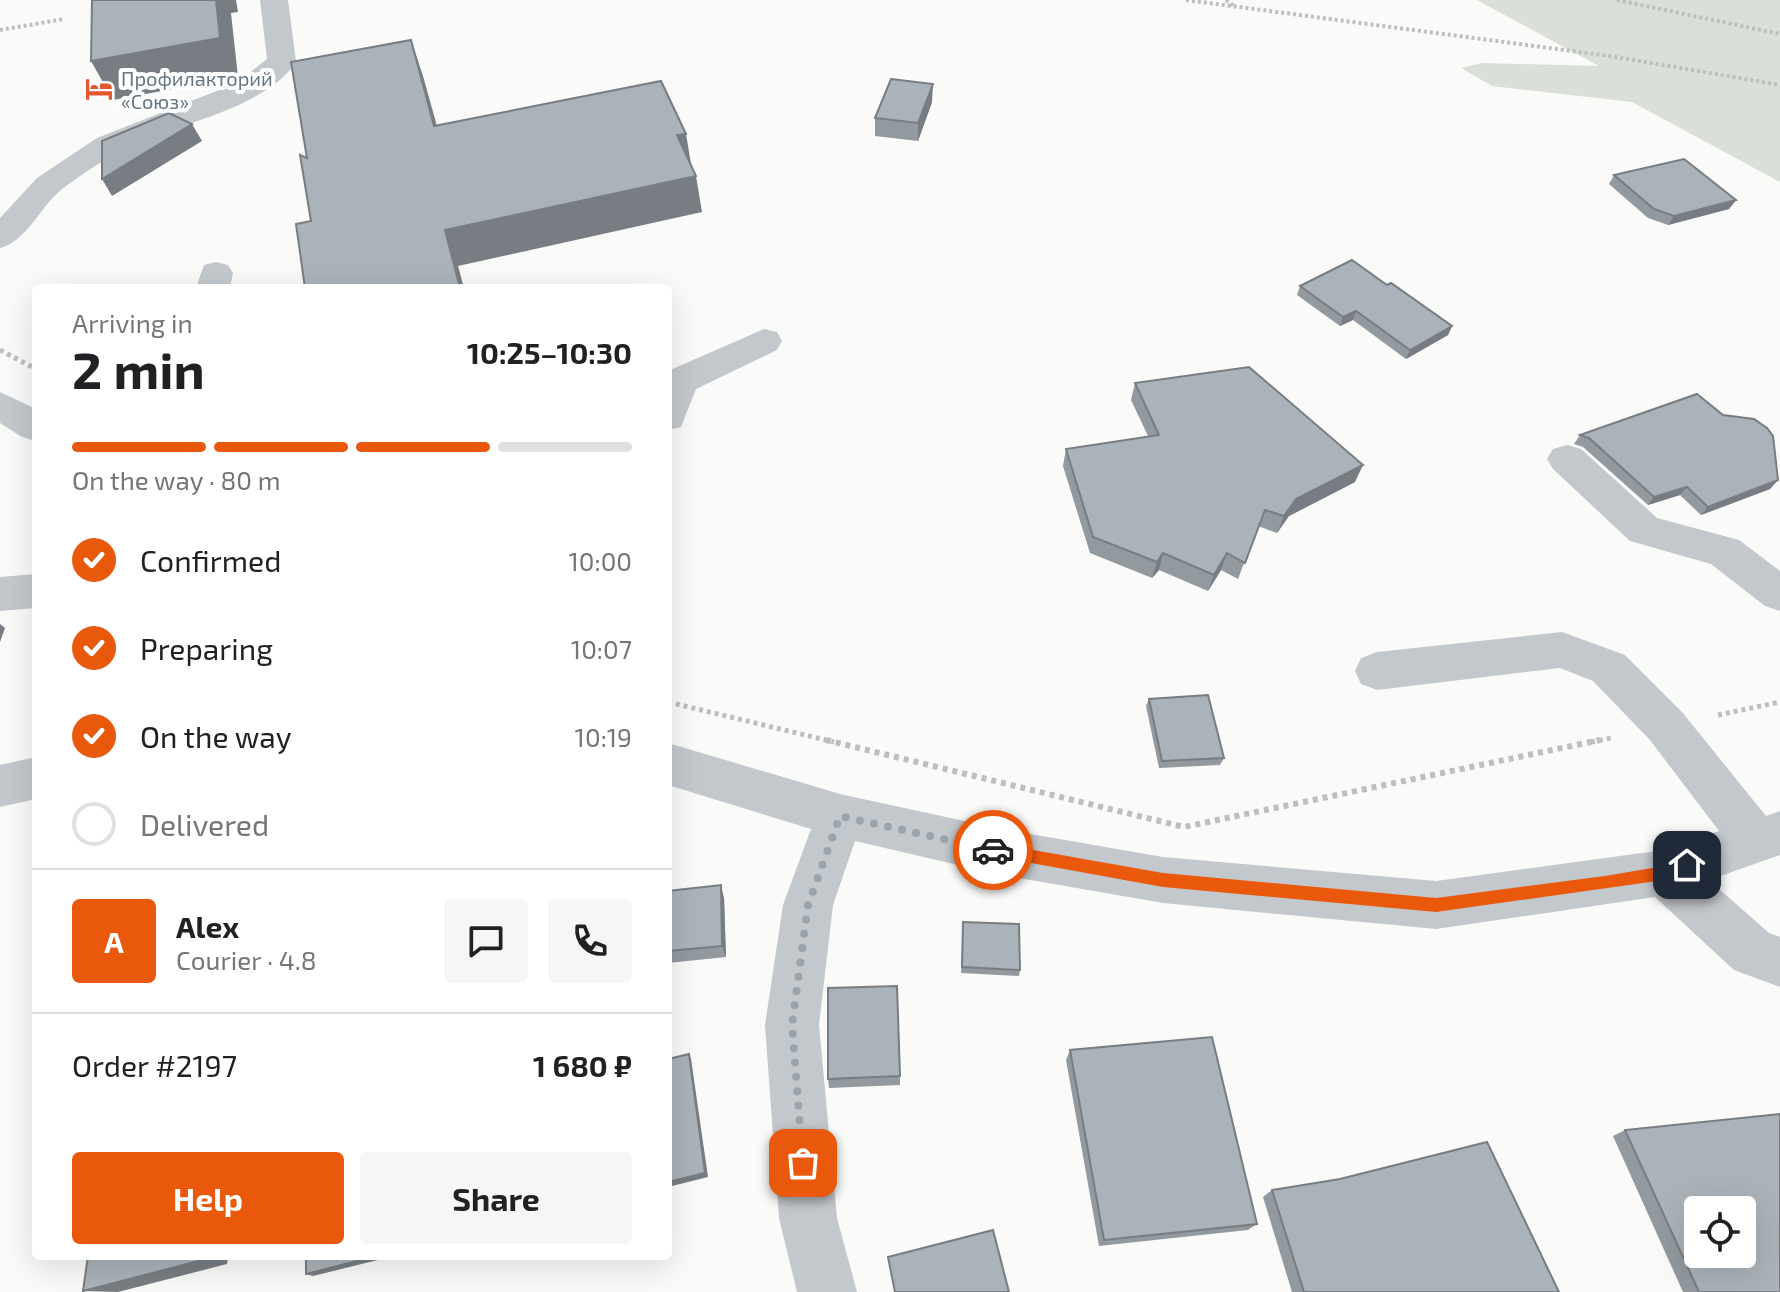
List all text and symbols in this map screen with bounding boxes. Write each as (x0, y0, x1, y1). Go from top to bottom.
place label: Профилакторий «Союз» (121, 66, 273, 113)
hotel icon: Профилакторий «Союз» (84, 74, 114, 104)
text: Arriving in (72, 307, 193, 338)
text: 10:25–10:30 (467, 334, 632, 370)
text: 2 min (72, 337, 205, 399)
text: On the way · 80 m (72, 464, 281, 495)
icon: check (72, 538, 116, 582)
text: Confirmed (140, 542, 281, 578)
text: 10:00 (568, 545, 632, 576)
icon: check (72, 626, 116, 670)
text: Preparing (140, 630, 273, 666)
text: 10:07 (571, 633, 632, 664)
icon: check (72, 714, 116, 758)
text: On the way (140, 718, 292, 754)
text: 10:19 (575, 721, 632, 752)
text: Delivered (140, 806, 269, 842)
courier (953, 810, 1033, 890)
icon: car (971, 828, 1015, 872)
pin (1653, 831, 1721, 899)
icon: home (1665, 843, 1709, 887)
button: chat (444, 899, 528, 983)
button: phone (548, 899, 632, 983)
text: Alex (176, 908, 239, 944)
text: A (104, 923, 124, 959)
text: Courier · 4.8 (176, 944, 317, 975)
text: Order #2197 (72, 1047, 237, 1083)
text: 1 680 ₽ (533, 1047, 632, 1083)
pin (769, 1129, 837, 1197)
icon: bag (781, 1141, 825, 1185)
button: Help (72, 1152, 344, 1244)
button: Share (360, 1152, 632, 1244)
map controls (1684, 1196, 1756, 1268)
button: locate (1684, 1196, 1756, 1268)

